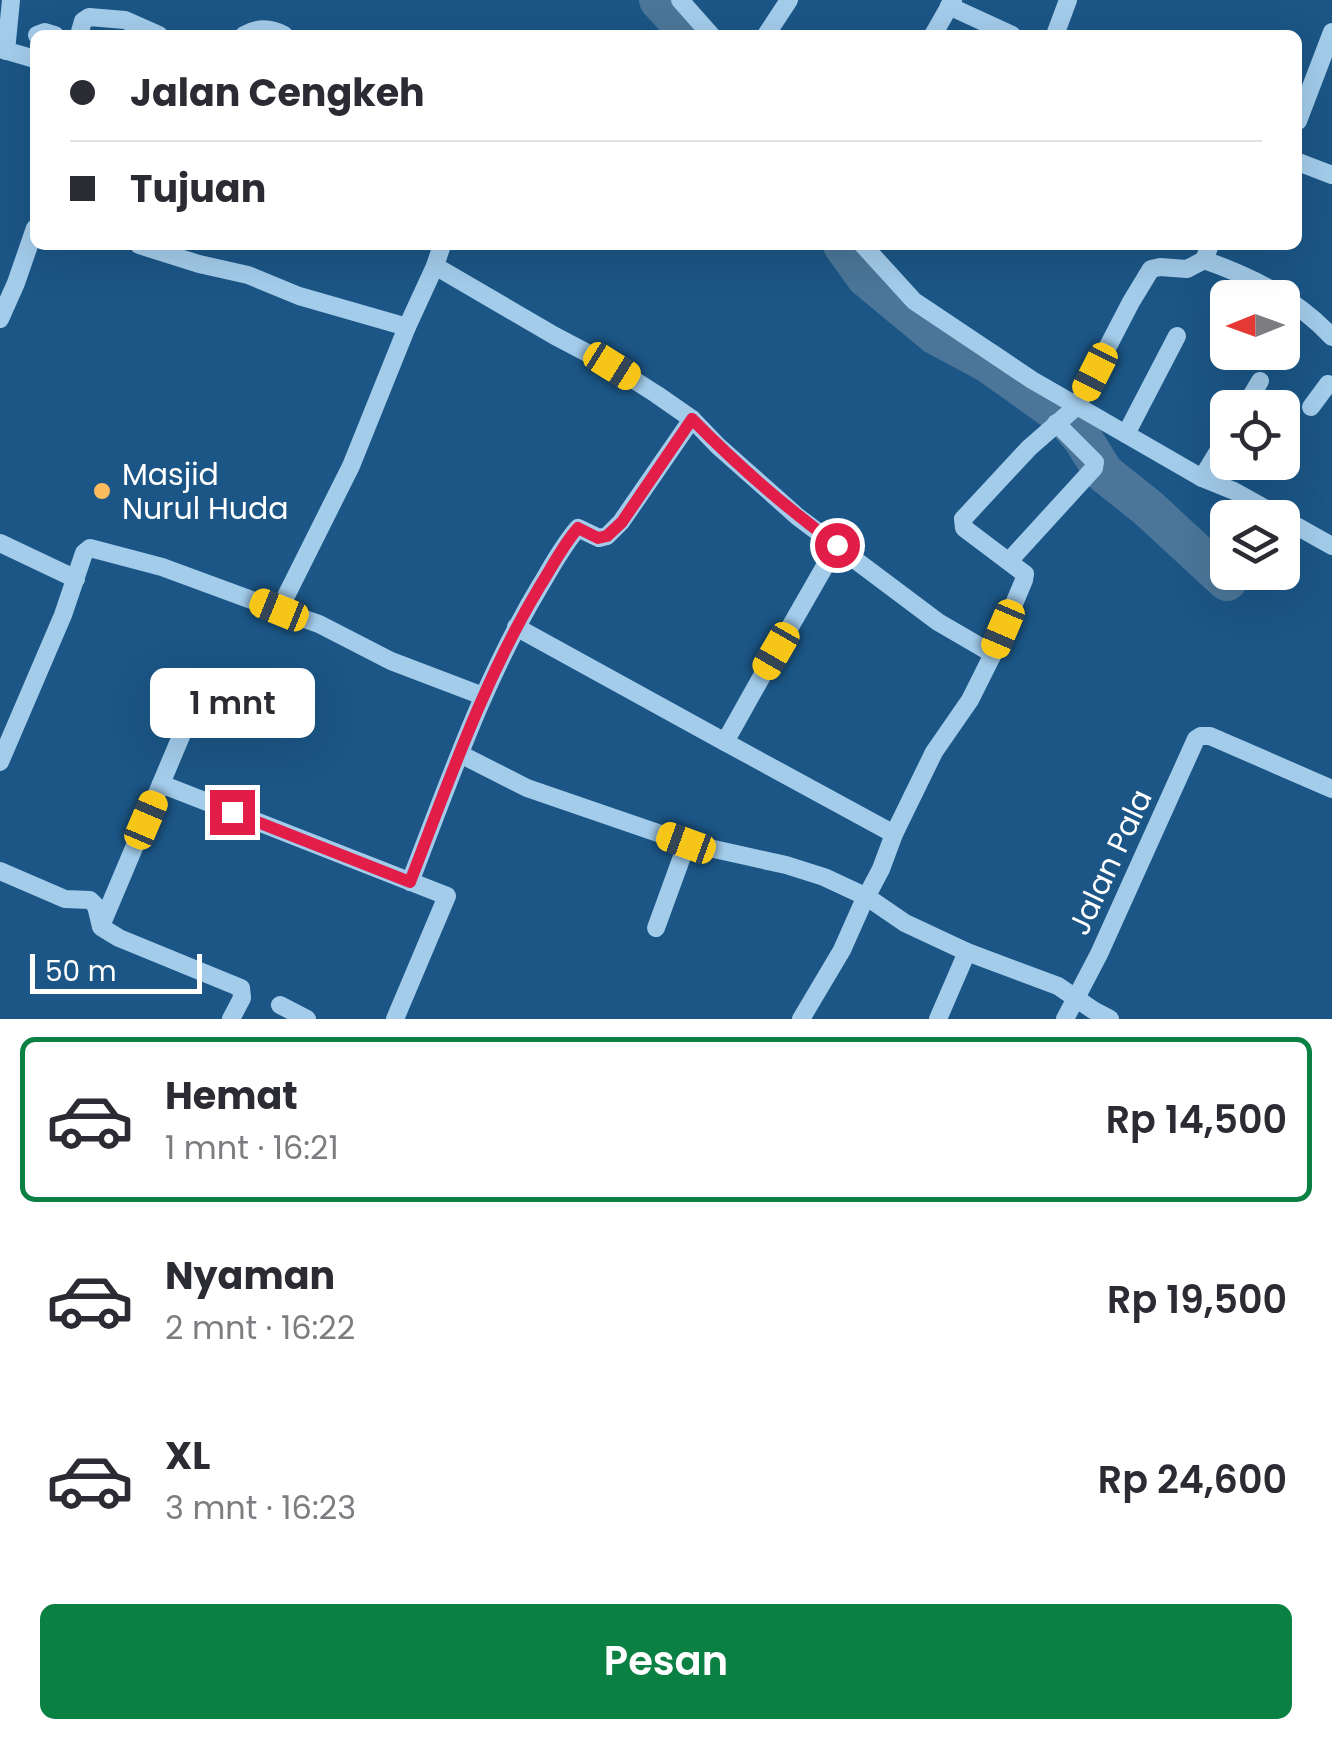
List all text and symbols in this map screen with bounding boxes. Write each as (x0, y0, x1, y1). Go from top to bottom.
text: Jalan Cengkeh (130, 66, 425, 119)
text: Tujuan (130, 162, 266, 215)
north arrow (1210, 280, 1300, 370)
map controls (1210, 280, 1300, 590)
car (579, 337, 645, 395)
car (1068, 338, 1122, 406)
button: locate (1210, 390, 1300, 480)
place label: Masjid Nurul Huda (122, 453, 289, 530)
marker: Masjid Nurul Huda (91, 480, 113, 502)
button: layers (1210, 500, 1300, 590)
route start (815, 523, 860, 568)
car (246, 585, 312, 635)
car (977, 596, 1029, 662)
car (748, 618, 804, 684)
callout: 1 mnt (150, 667, 314, 737)
text: 1 mnt (189, 680, 276, 725)
street label: Jalan Pala (1057, 782, 1163, 942)
car (120, 787, 172, 853)
route end (210, 790, 255, 835)
car (653, 819, 719, 867)
scale bar (30, 949, 202, 994)
text: 50 m (45, 952, 116, 991)
text: Hemat (165, 1069, 298, 1122)
icon: car (45, 1075, 135, 1165)
text: Rp 14,500 (1106, 1093, 1287, 1146)
text: 1 mnt · 16:21 (165, 1125, 339, 1170)
text: Nyaman (165, 1249, 335, 1302)
icon: car (45, 1255, 135, 1345)
text: Rp 19,500 (1107, 1273, 1287, 1326)
text: 2 mnt · 16:22 (165, 1305, 355, 1350)
text: XL (165, 1429, 210, 1482)
icon: car (45, 1435, 135, 1525)
text: Rp 24,600 (1098, 1453, 1287, 1506)
text: 3 mnt · 16:23 (165, 1485, 356, 1530)
button: Pesan (40, 1604, 1292, 1719)

